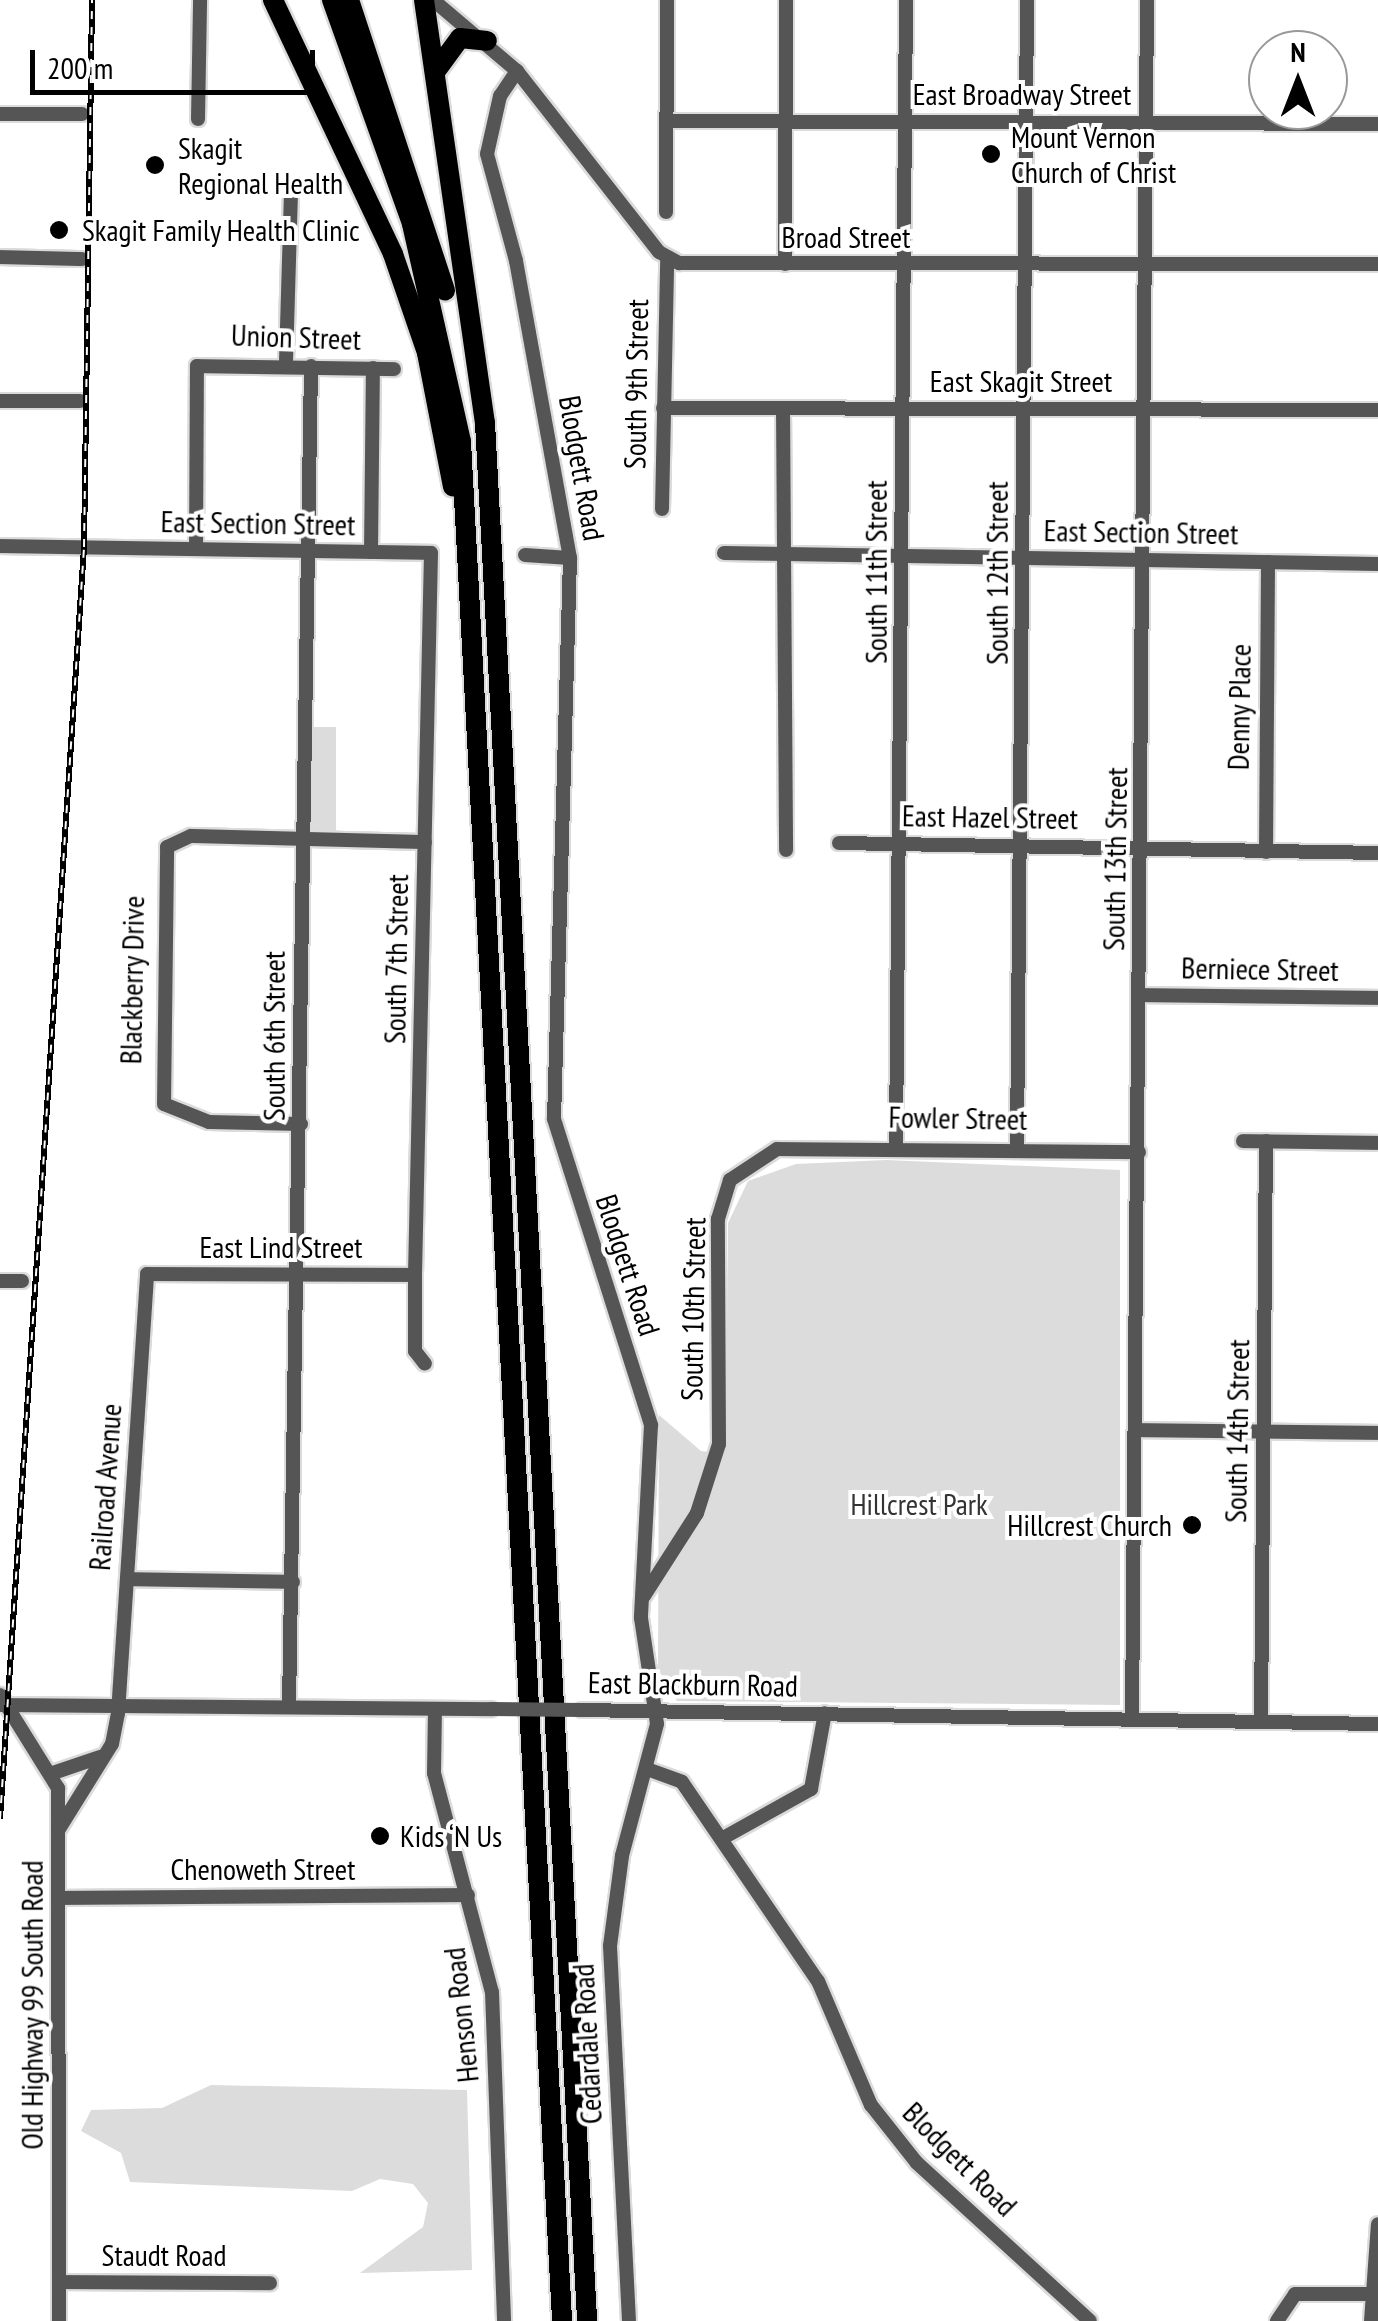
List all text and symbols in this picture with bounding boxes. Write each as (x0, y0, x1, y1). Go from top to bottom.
scale bar (35, 30, 320, 92)
north arrow (1248, 30, 1348, 130)
text: N (1290, 33, 1306, 70)
text: 200 m (47, 48, 113, 87)
street label: East Broadway Street (912, 76, 1132, 112)
place label: Mount Vernon Church of Christ (1011, 119, 1176, 190)
place label: Skagit Regional Health (178, 130, 343, 200)
marker: Mount Vernon Church of Christ (980, 143, 1002, 165)
marker: Skagit Regional Health (142, 152, 168, 178)
place label: Skagit Family Health Clinic (82, 212, 360, 248)
marker: Skagit Family Health Clinic (46, 217, 72, 243)
street label: Broad Street (782, 219, 910, 255)
street label: South 9th Street (617, 299, 655, 469)
street label: Union Street (230, 317, 362, 357)
street label: East Skagit Street (930, 363, 1112, 399)
street label: Blodgett Road (552, 393, 612, 543)
street label: South 11th Street (858, 480, 894, 664)
street label: South 12th Street (979, 481, 1015, 665)
street label: East Section Street (160, 503, 356, 543)
street label: East Section Street (1043, 512, 1239, 552)
street label: Denny Place (1220, 643, 1258, 771)
street label: South 13th Street (1095, 767, 1135, 951)
street label: East Hazel Street (902, 797, 1078, 837)
street label: South 7th Street (377, 874, 415, 1044)
street label: Blackberry Drive (113, 895, 151, 1065)
street label: Berniece Street (1181, 950, 1339, 988)
street label: South 6th Street (256, 951, 292, 1121)
street label: Fowler Street (888, 1099, 1028, 1137)
street label: Blodgett Road (588, 1190, 668, 1340)
street label: South 10th Street (673, 1217, 713, 1401)
street label: East Lind Street (199, 1229, 363, 1265)
street label: South 14th Street (1217, 1339, 1257, 1523)
street label: Railroad Avenue (81, 1402, 129, 1572)
park label: Hillcrest Park (850, 1486, 988, 1522)
place label: Hillcrest Church (1007, 1507, 1172, 1543)
marker: Hillcrest Church (1181, 1514, 1203, 1536)
street label: East Blackburn Road (588, 1664, 798, 1704)
place label: Kids ‘N Us (400, 1818, 504, 1854)
marker: Kids ‘N Us (369, 1825, 391, 1847)
street label: Chenoweth Street (171, 1851, 355, 1887)
street label: Old Highway 99 South Road (14, 1860, 50, 2150)
street label: Henson Road (436, 1946, 486, 2084)
street label: Cedardale Road (565, 1963, 609, 2125)
street label: Blodgett Road (895, 2094, 1025, 2224)
street label: Staudt Road (102, 2237, 226, 2273)

